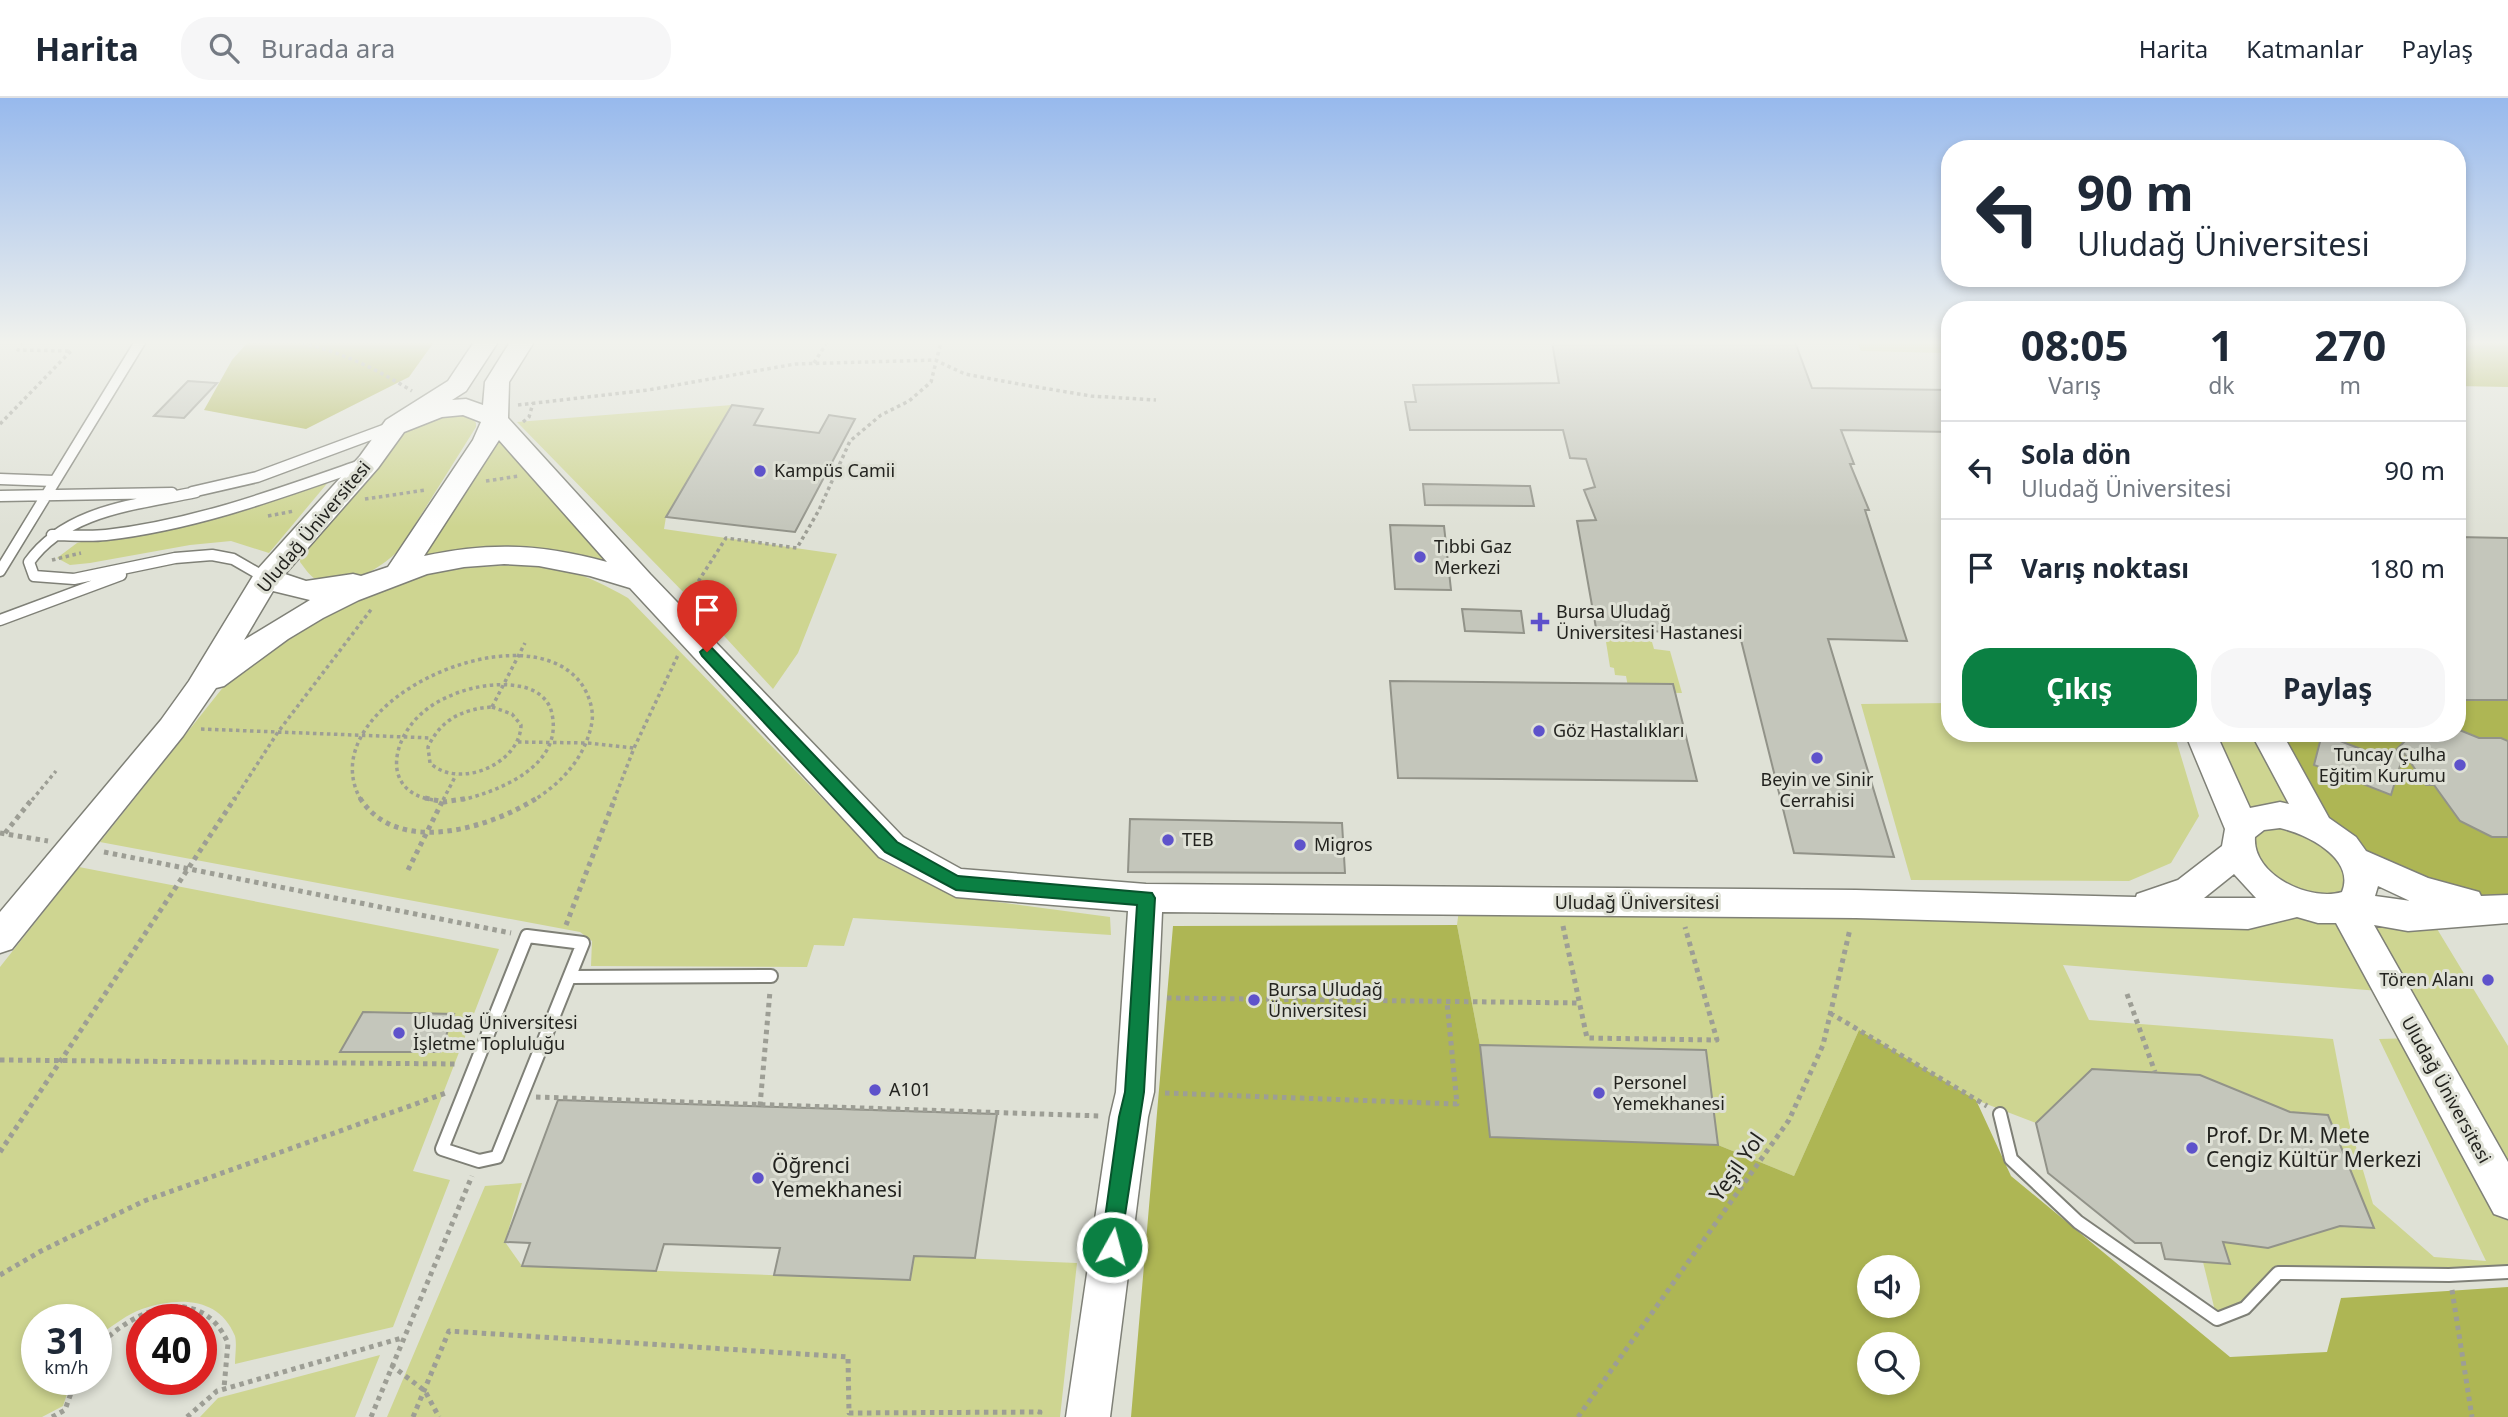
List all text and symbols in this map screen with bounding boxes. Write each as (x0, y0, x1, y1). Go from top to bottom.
search box (181, 17, 671, 80)
text: Harita (35, 26, 139, 71)
icon: search (205, 29, 243, 67)
text: Burada ara (261, 30, 395, 66)
text: Harita (2139, 32, 2208, 65)
text: Katmanlar (2246, 32, 2364, 65)
text: Paylaş (2402, 32, 2473, 65)
text: 90 m (2077, 159, 2194, 225)
icon: left (1962, 168, 2053, 259)
text: Uludağ Üniversitesi (2077, 222, 2370, 265)
text: 08:05 (2021, 316, 2129, 373)
text: 1 (2209, 316, 2233, 373)
text: 270 (2314, 316, 2386, 373)
text: Varış (2048, 369, 2101, 401)
text: dk (2208, 369, 2235, 401)
text: m (2340, 369, 2361, 401)
text: Sola dön (2021, 436, 2131, 472)
icon: left (1962, 451, 2000, 489)
text: 90 m (2384, 452, 2445, 488)
street label: Uludağ Üniversitesi (251, 456, 375, 597)
place label: Kampüs Camii (774, 458, 895, 482)
marker: Kampüs Camii (752, 463, 768, 479)
text: Uludağ Üniversitesi (2021, 472, 2231, 504)
place label: Tıbbi Gaz Merkezi (1434, 534, 1512, 579)
marker: Tıbbi Gaz Merkezi (1412, 549, 1428, 565)
icon: arrive (1962, 549, 2000, 587)
text: Varış noktası (2021, 550, 2189, 586)
text: 180 m (2369, 550, 2445, 586)
pin (677, 580, 737, 652)
icon: arrive (688, 591, 726, 629)
place label: Bursa Uludağ Üniversitesi Hastanesi (1556, 599, 1743, 644)
marker: Bursa Uludağ Üniversitesi Hastanesi (1530, 612, 1550, 632)
button: Çıkış (1962, 648, 2197, 728)
button: Paylaş (2211, 648, 2445, 728)
place label: Göz Hastalıkları (1553, 718, 1684, 742)
marker: Göz Hastalıkları (1531, 723, 1547, 739)
place label: Tuncay Çulha Eğitim Kurumu (2319, 742, 2446, 787)
marker: Beyin ve Sinir Cerrahisi (1809, 750, 1825, 766)
marker: Tuncay Çulha Eğitim Kurumu (2452, 757, 2468, 773)
place label: Beyin ve Sinir Cerrahisi (1761, 767, 1874, 812)
place label: TEB (1182, 827, 1214, 851)
marker: TEB (1160, 832, 1176, 848)
place label: Migros (1314, 832, 1373, 856)
marker: Migros (1292, 837, 1308, 853)
street label: Uludağ Üniversitesi (1555, 890, 1719, 914)
place label: Tören Alanı (2379, 967, 2474, 991)
marker: Tören Alanı (2480, 972, 2496, 988)
place label: Bursa Uludağ Üniversitesi (1268, 977, 1383, 1022)
marker: Bursa Uludağ Üniversitesi (1246, 992, 1262, 1008)
place label: Uludağ Üniversitesi İşletme Topluluğu (413, 1010, 578, 1055)
street label: Uludağ Üniversitesi (2396, 1012, 2497, 1167)
marker: Uludağ Üniversitesi İşletme Topluluğu (391, 1025, 407, 1041)
place label: Personel Yemekhanesi (1613, 1070, 1725, 1115)
place label: A101 (889, 1077, 931, 1101)
marker: A101 (867, 1082, 883, 1098)
marker: Personel Yemekhanesi (1591, 1085, 1607, 1101)
place label: Prof. Dr. M. Mete Cengiz Kültür Merkezi (2206, 1121, 2422, 1173)
street label: Yeşil Yol (1702, 1126, 1770, 1206)
marker: Prof. Dr. M. Mete Cengiz Kültür Merkezi (2184, 1140, 2200, 1156)
place label: Öğrenci Yemekhanesi (772, 1151, 902, 1203)
marker: Öğrenci Yemekhanesi (750, 1170, 766, 1186)
position arrow (1075, 1210, 1149, 1284)
map controls (1857, 1255, 1920, 1395)
button: sound (1857, 1255, 1920, 1318)
speed limit sign: 40 (126, 1304, 217, 1395)
text: 31 (46, 1317, 87, 1364)
button: search (1857, 1332, 1920, 1395)
text: km/h (44, 1355, 89, 1379)

